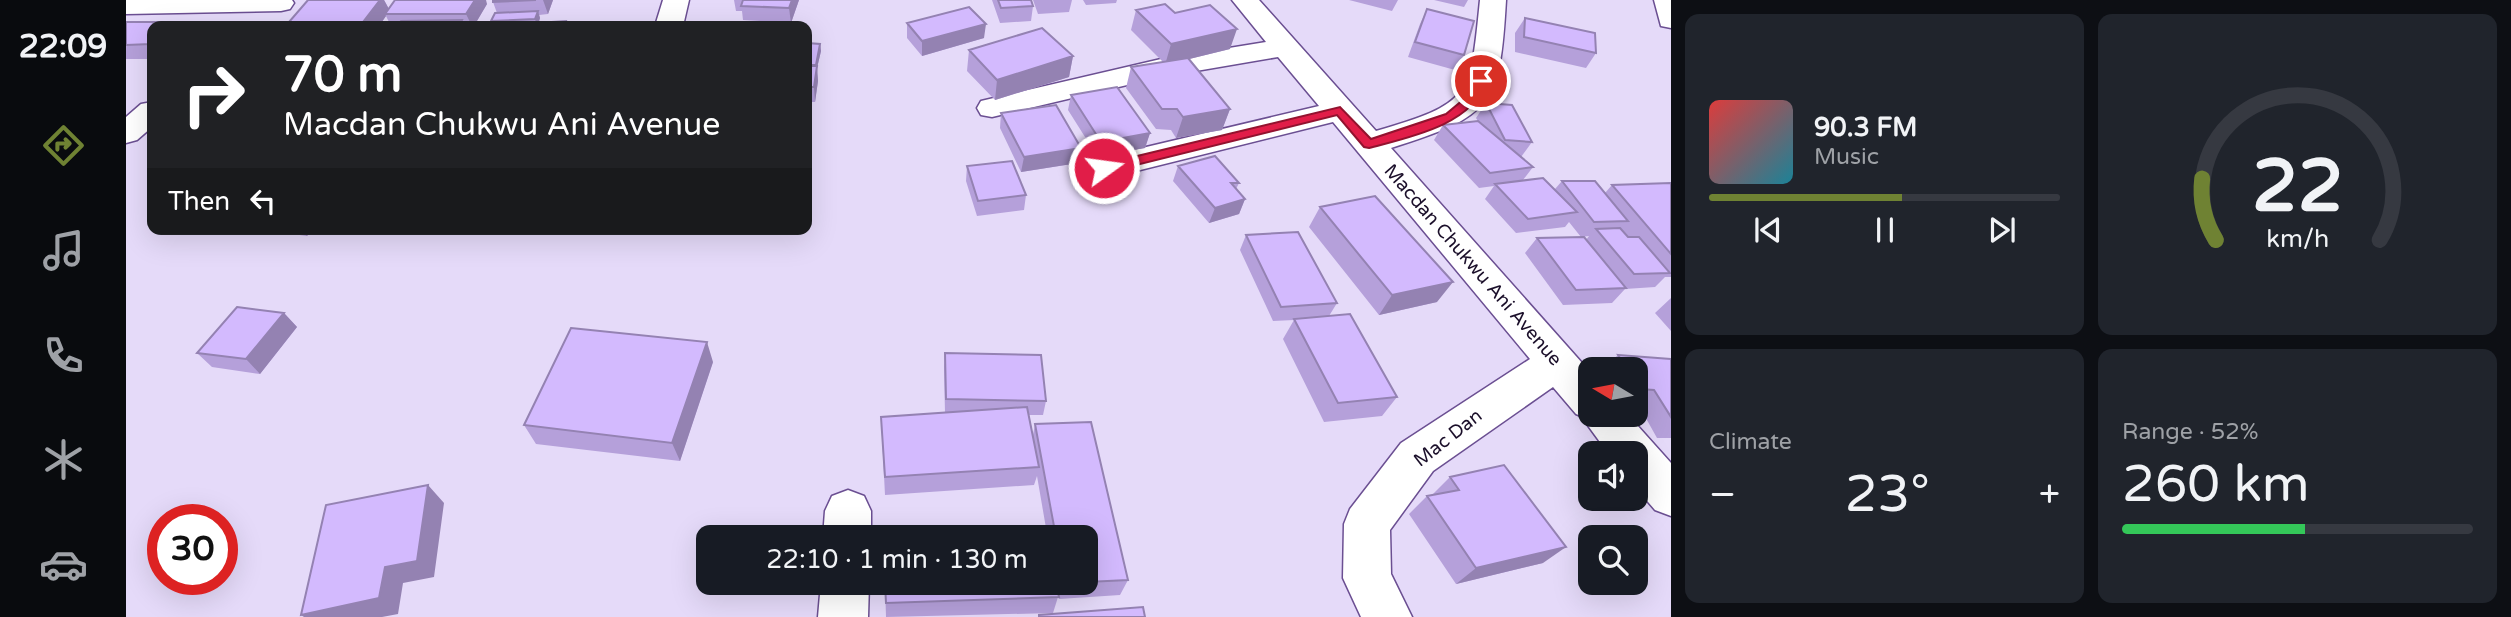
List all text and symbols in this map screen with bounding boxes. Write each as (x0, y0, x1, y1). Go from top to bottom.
text: 22:09 (19, 28, 107, 66)
text: 70 m (283, 46, 402, 105)
icon: right (168, 49, 259, 140)
pin (1451, 51, 1511, 111)
icon: arrive (1462, 62, 1500, 100)
text: Macdan Chukwu Ani Avenue (283, 106, 720, 144)
text: 90.3 FM (1814, 112, 1917, 143)
icon: directions (39, 121, 88, 170)
position arrow (1067, 131, 1141, 205)
text: Music (1814, 143, 1879, 171)
text: 22 (2252, 144, 2343, 232)
street label: Macdan Chukwu Ani Avenue (1379, 160, 1567, 370)
icon: left (244, 182, 282, 220)
text: Then (168, 186, 230, 217)
icon: previous (1749, 211, 1787, 249)
icon: pause (1866, 211, 1904, 249)
icon: next (1983, 211, 2021, 249)
text: km/h (2266, 224, 2329, 254)
icon: music (39, 226, 88, 275)
icon: phone (39, 331, 88, 380)
north arrow (1578, 357, 1648, 427)
map controls (1578, 357, 1648, 595)
street label: Mac Dan (1410, 405, 1486, 471)
text: Range · 52% (2122, 418, 2258, 446)
text: Climate (1709, 428, 1792, 456)
icon: climate (39, 435, 88, 484)
button: sound (1578, 441, 1648, 511)
text: 260 km (2122, 453, 2310, 516)
text: 23° (1845, 463, 1930, 526)
text: − (1709, 472, 1736, 518)
text: + (2039, 472, 2060, 518)
speed limit sign: 30 (147, 504, 238, 595)
button: search (1578, 525, 1648, 595)
icon: car (39, 540, 88, 589)
text: 22:10 · 1 min · 130 m (766, 544, 1028, 575)

